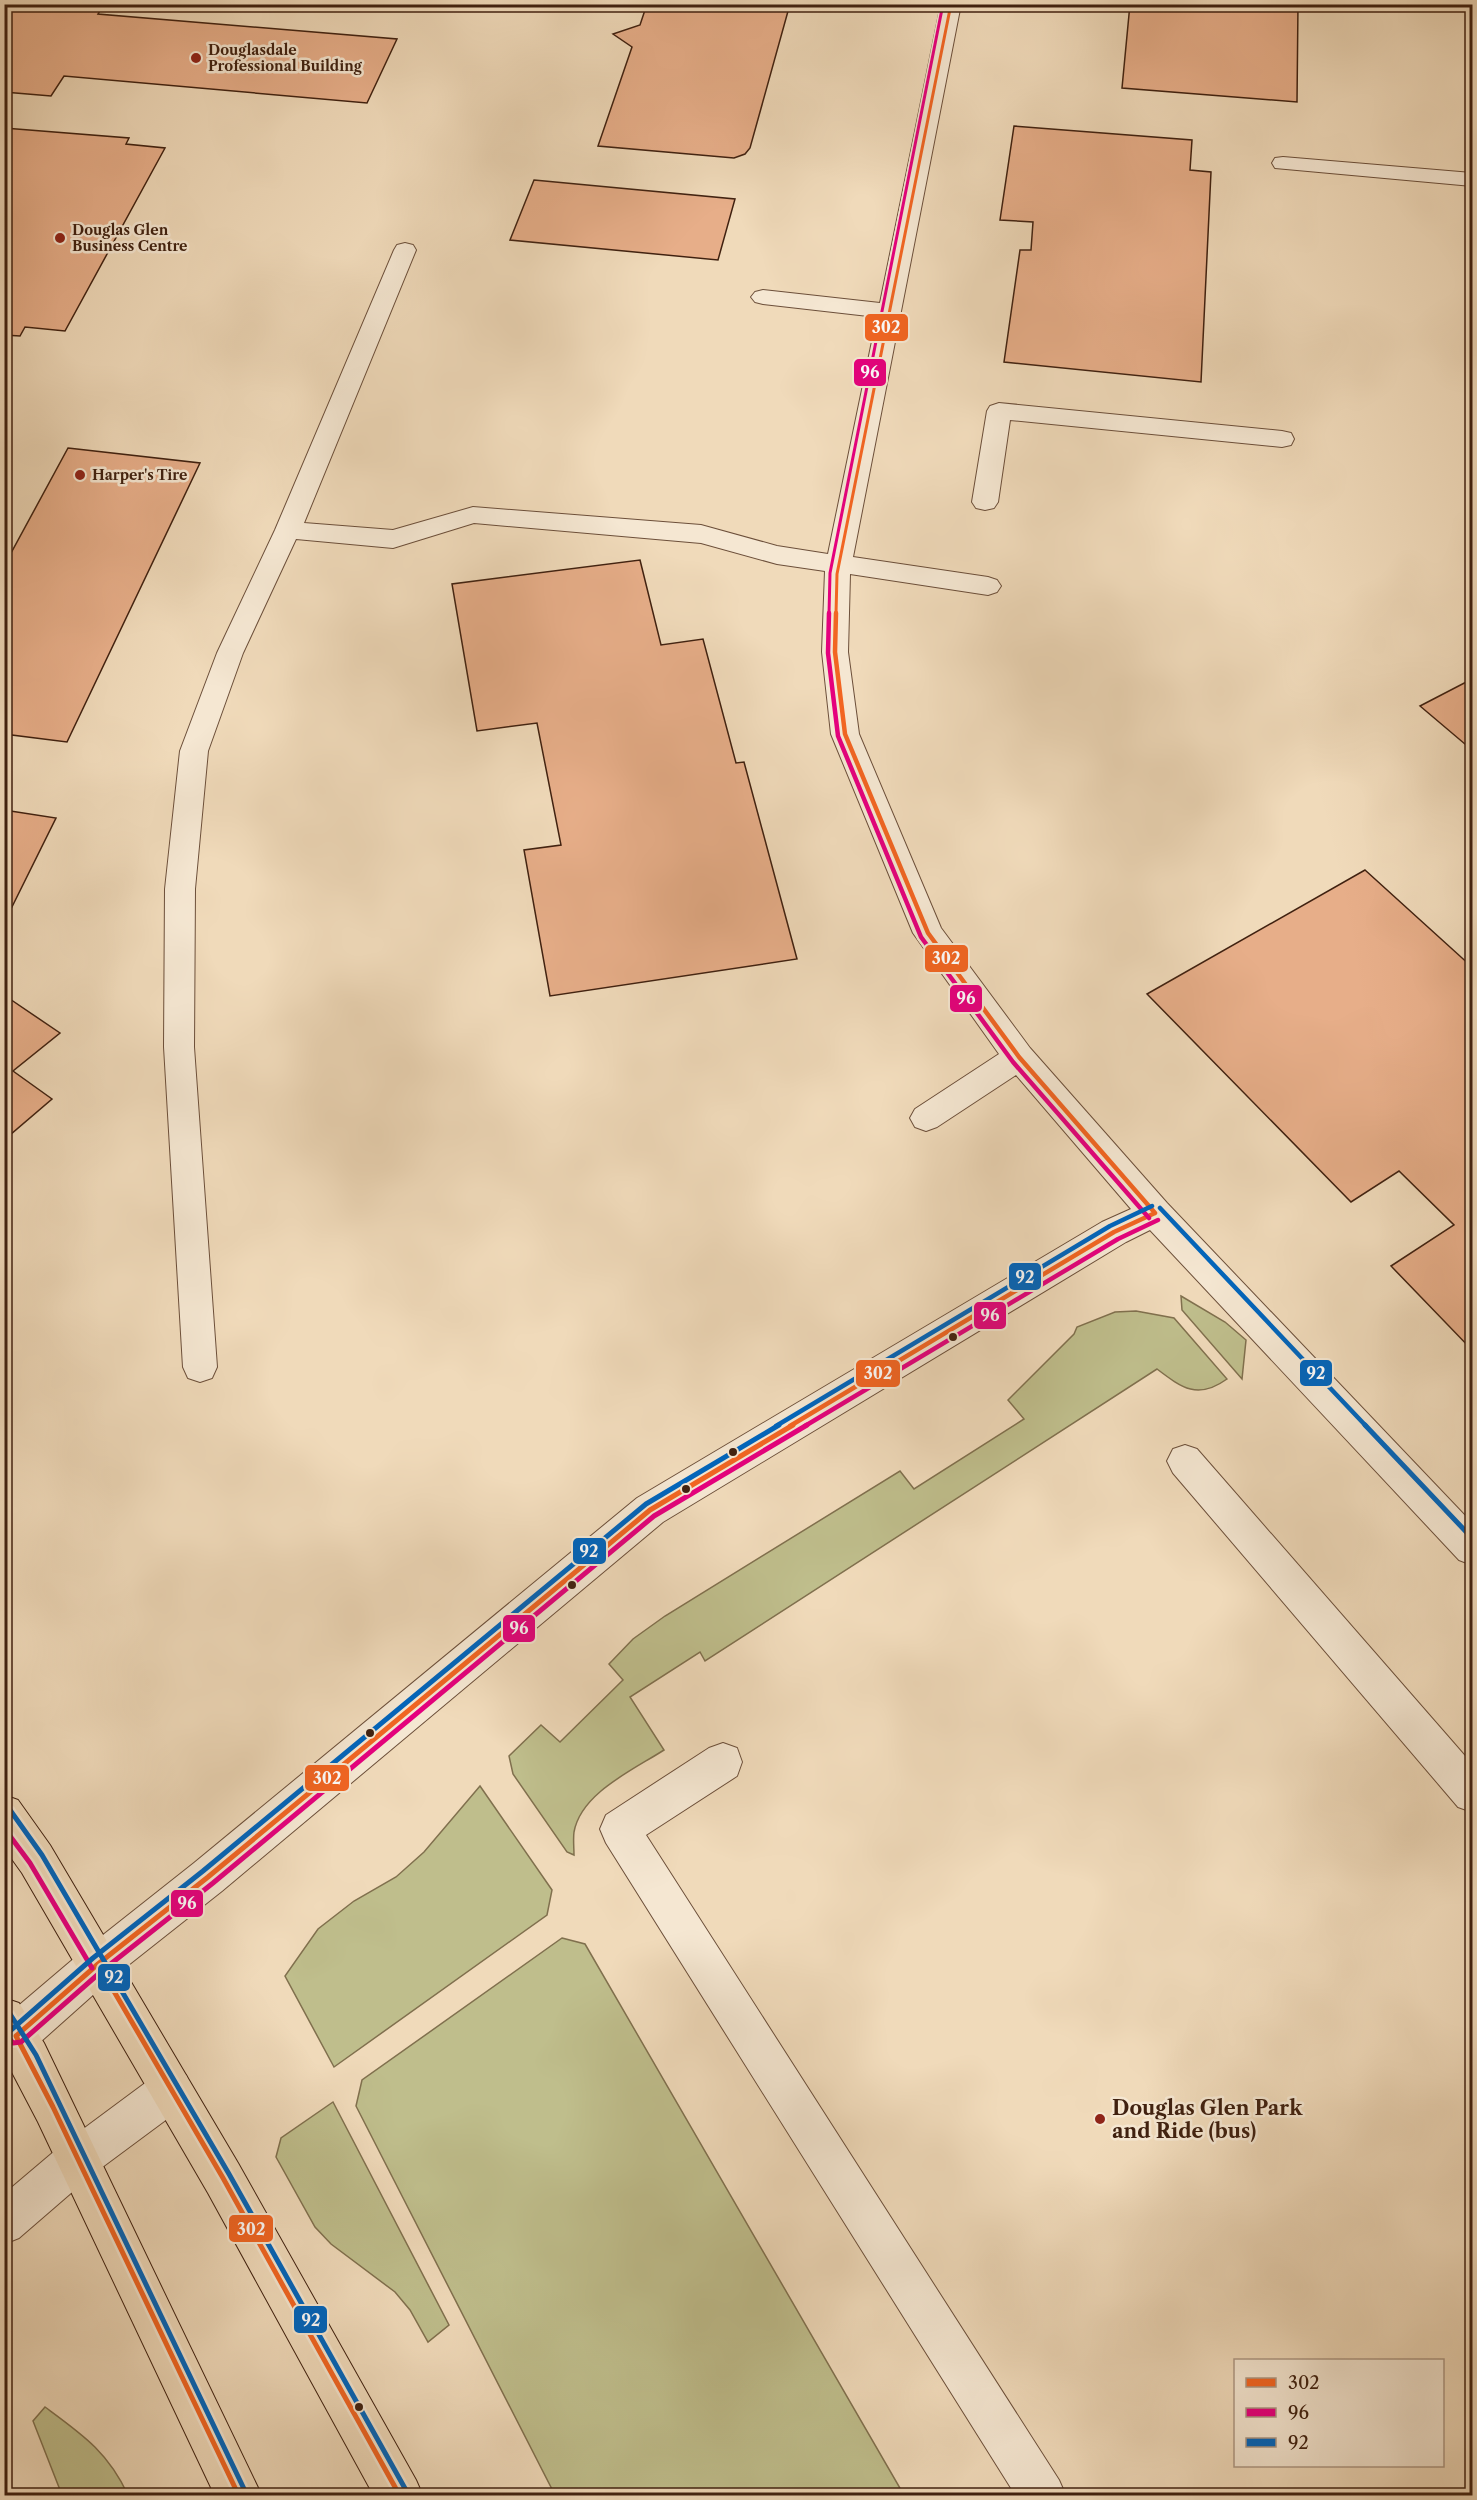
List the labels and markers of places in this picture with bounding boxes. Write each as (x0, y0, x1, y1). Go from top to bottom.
place label: Douglasdale Professional Building (208, 41, 363, 75)
marker: Douglasdale Professional Building (189, 51, 203, 65)
place label: Douglas Glen Business Centre (72, 221, 188, 255)
marker: Douglas Glen Business Centre (53, 231, 67, 245)
place label: Harper's Tire (92, 466, 187, 484)
marker: Harper's Tire (73, 468, 87, 482)
unlabelled marker (947, 1331, 959, 1343)
unlabelled marker (727, 1446, 739, 1458)
unlabelled marker (680, 1483, 692, 1495)
unlabelled marker (566, 1579, 578, 1591)
unlabelled marker (364, 1727, 376, 1739)
place label: Douglas Glen Park and Ride (bus) (1112, 2096, 1303, 2143)
marker: Douglas Glen Park and Ride (bus) (1093, 2112, 1107, 2126)
unlabelled marker (353, 2401, 365, 2413)

